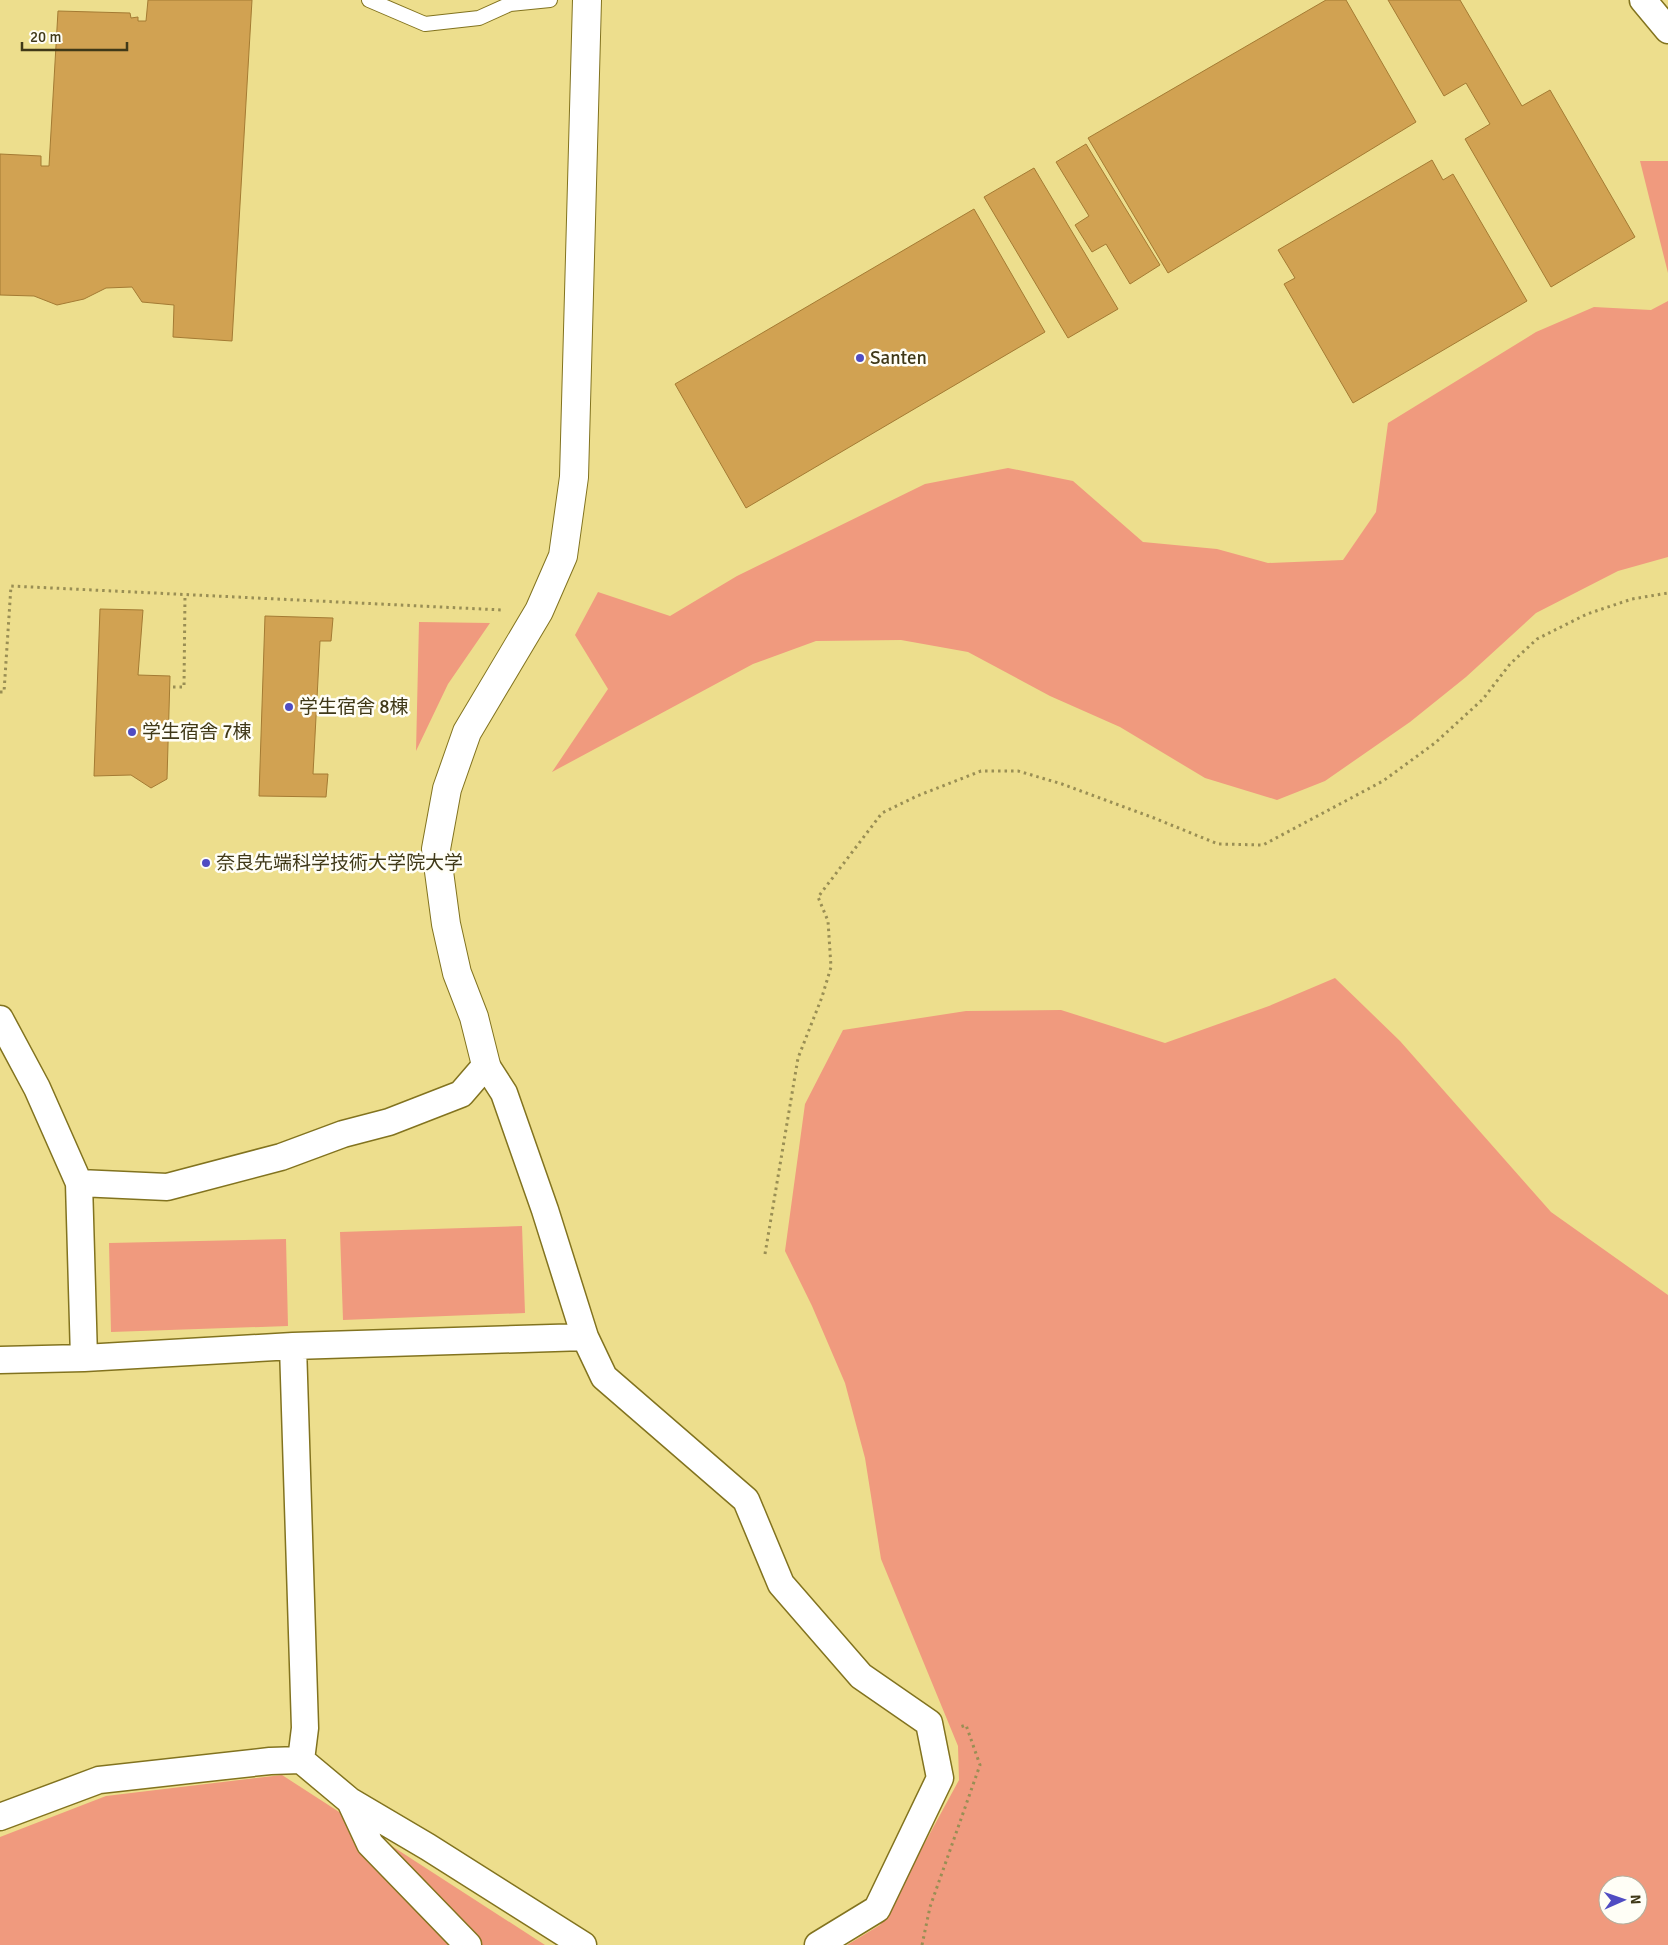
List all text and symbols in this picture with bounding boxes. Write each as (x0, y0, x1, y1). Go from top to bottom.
scale bar (22, 20, 128, 52)
text: 20 m (30, 28, 61, 46)
place label: Santen (870, 346, 927, 370)
marker: Santen (854, 352, 866, 364)
place label: 学生宿舎 8棟 (299, 695, 408, 719)
marker: 学生宿舎 8棟 (283, 701, 295, 713)
place label: 学生宿舎 7棟 (142, 720, 251, 744)
marker: 学生宿舎 7棟 (126, 726, 138, 738)
place label: 奈良先端科学技術大学院大学 (216, 851, 463, 875)
marker: 奈良先端科学技術大学院大学 (200, 857, 212, 869)
north arrow (1598, 1875, 1648, 1925)
text: N (1627, 1894, 1644, 1905)

